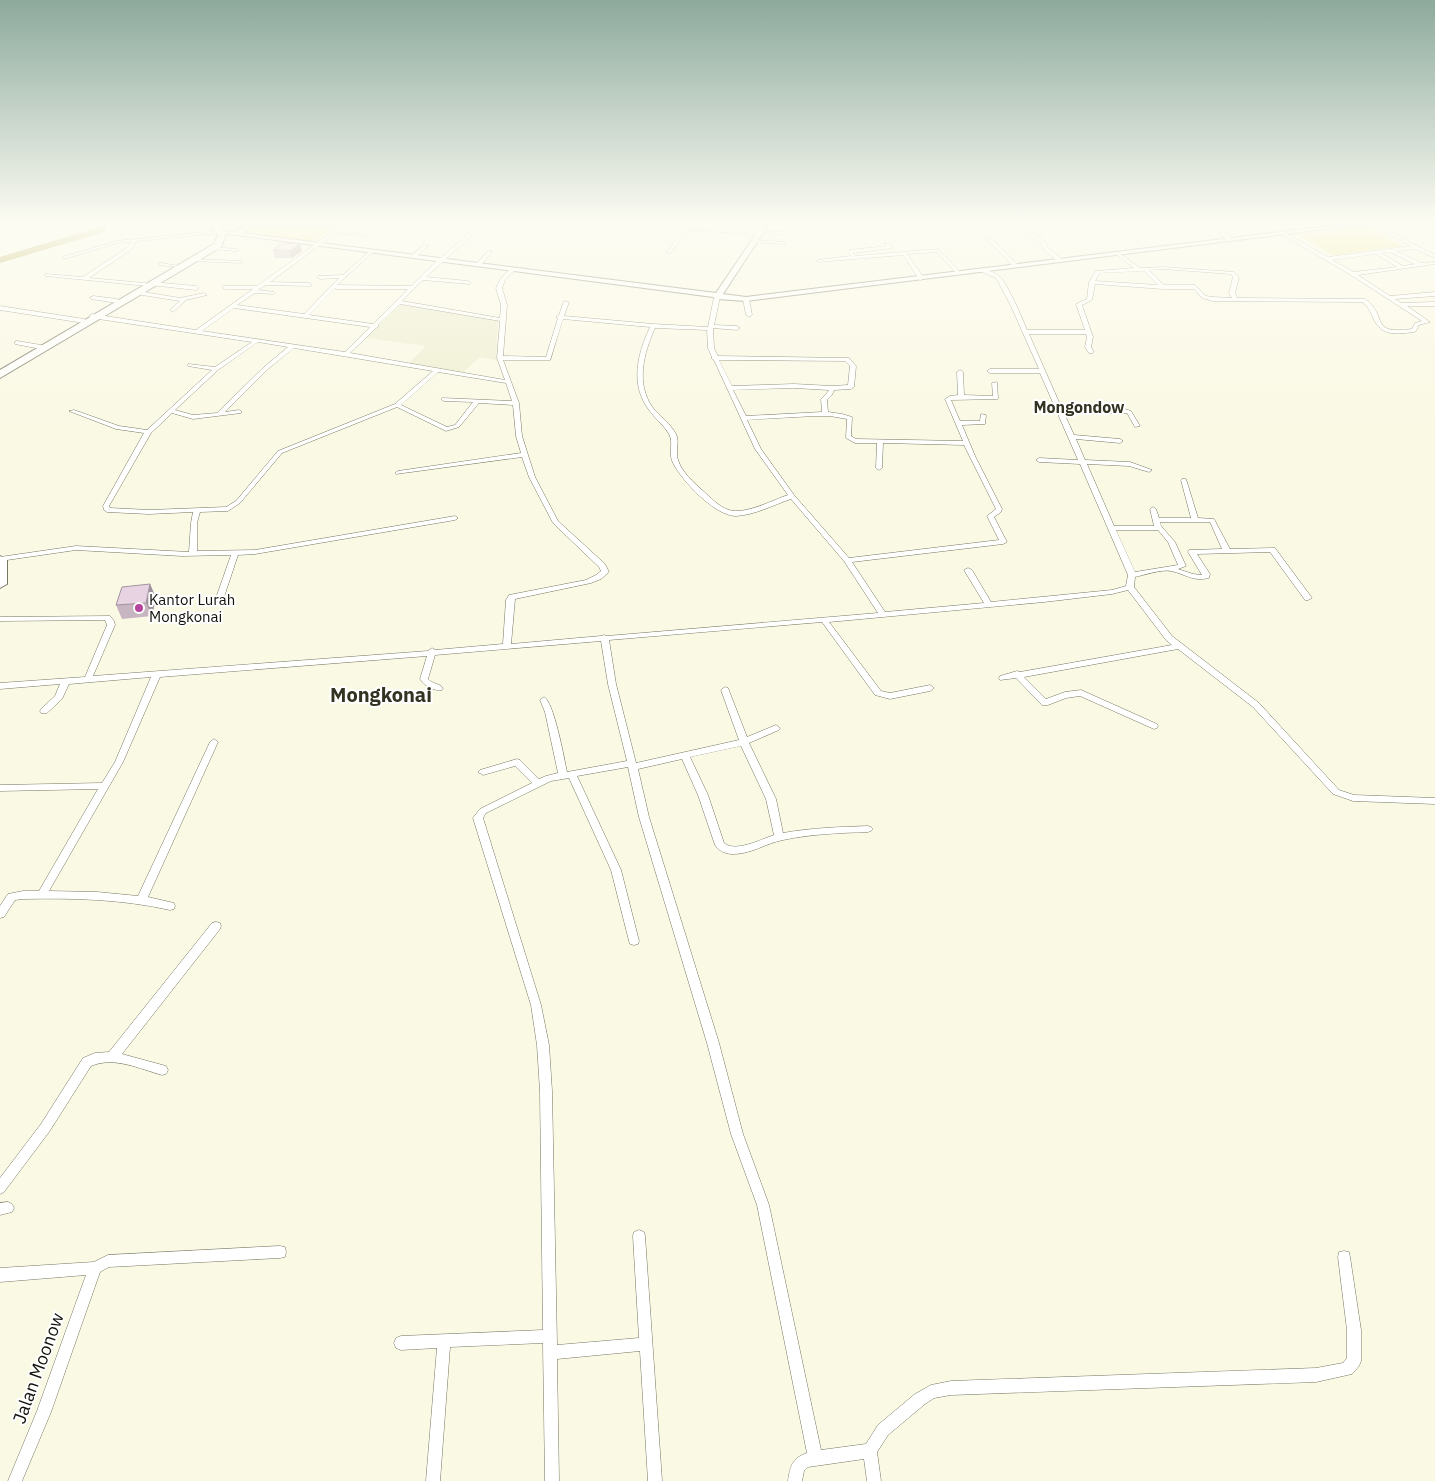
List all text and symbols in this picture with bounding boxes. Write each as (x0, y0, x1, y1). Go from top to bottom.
district label: Mongondow (1033, 397, 1125, 417)
place label: Kantor Lurah Mongkonai (149, 590, 235, 626)
marker: Kantor Lurah Mongkonai (133, 602, 145, 614)
district label: Mongkonai (330, 681, 432, 708)
street label: Jalan Moonow (7, 1309, 69, 1427)

